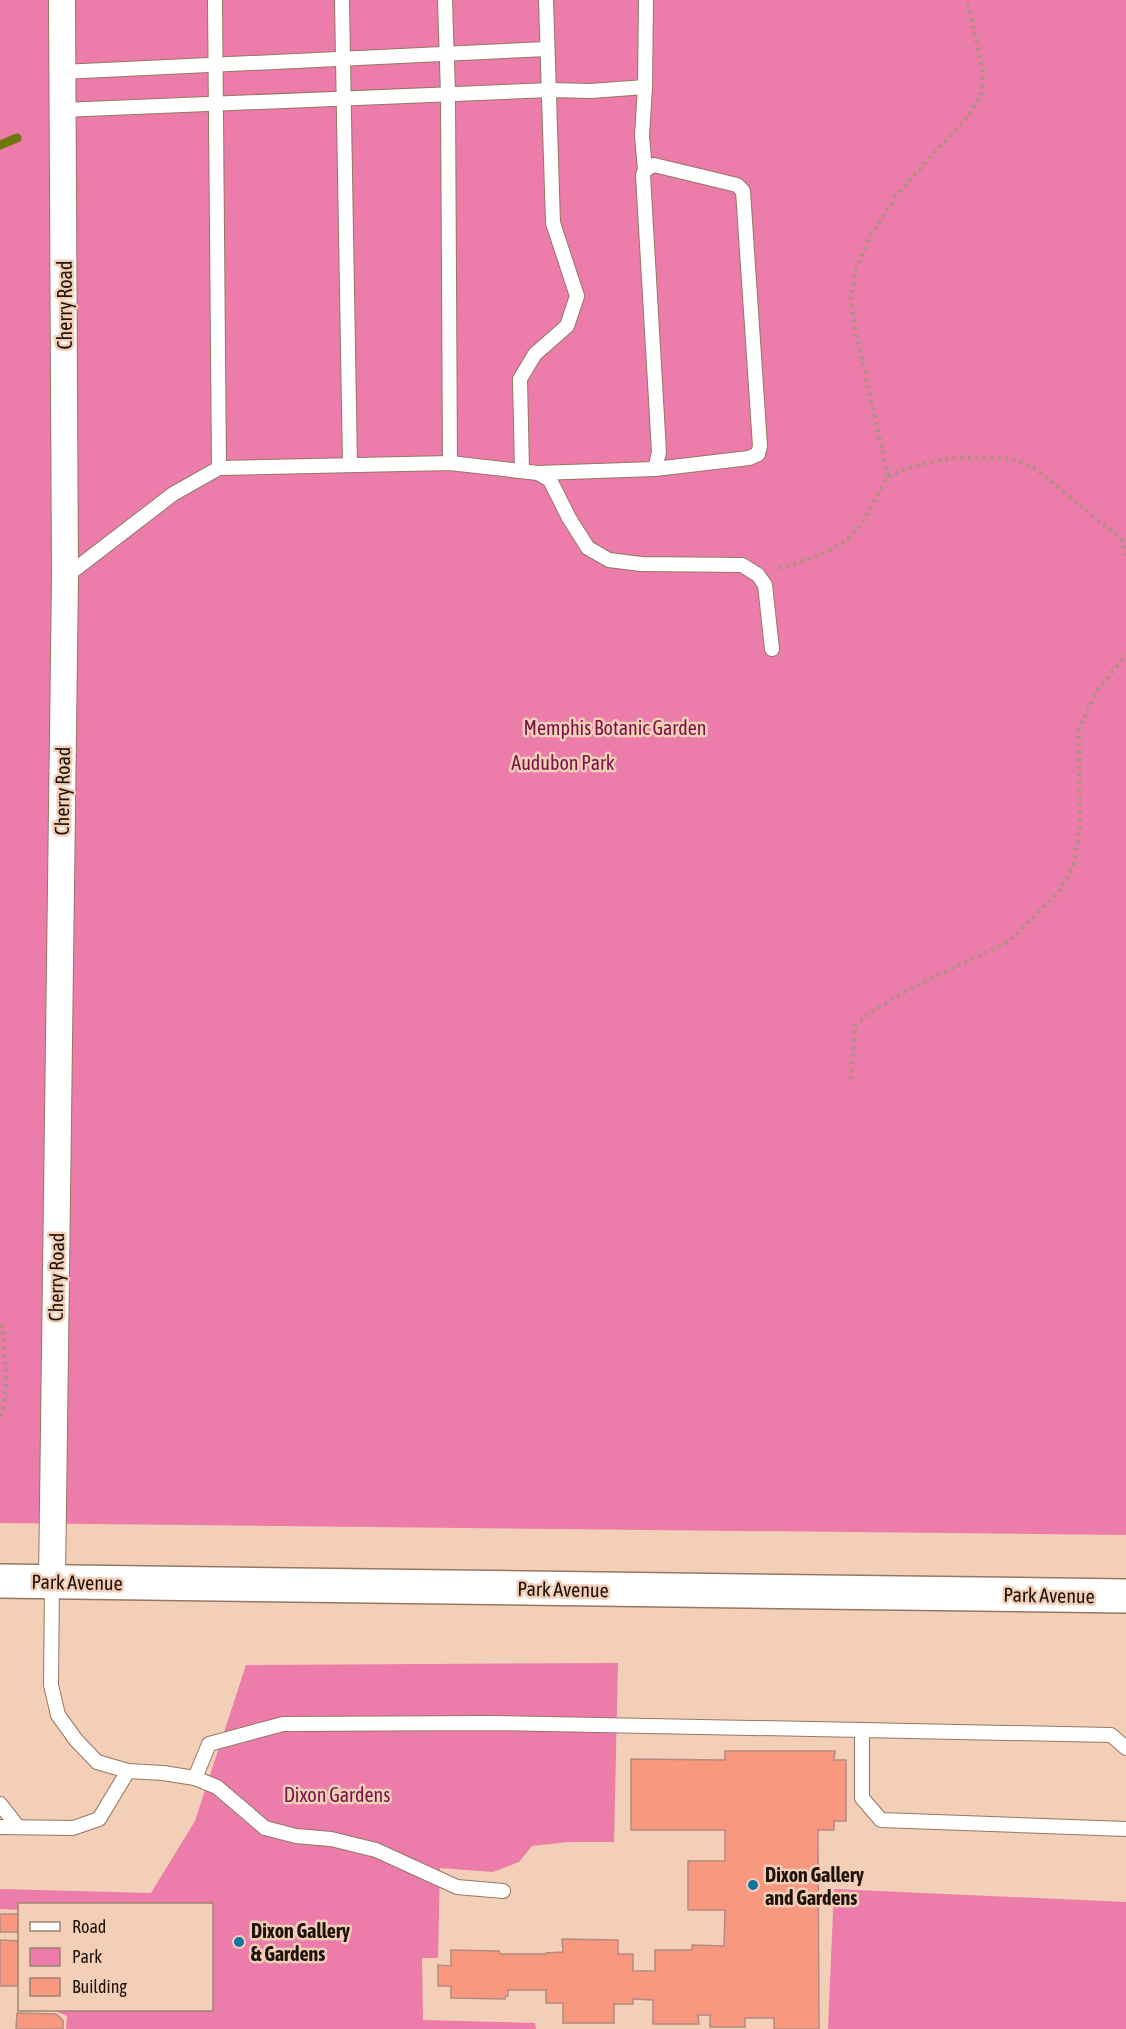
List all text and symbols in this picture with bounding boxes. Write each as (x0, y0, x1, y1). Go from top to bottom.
street label: Cherry Road (53, 261, 76, 349)
park label: Memphis Botanic Garden (524, 716, 706, 739)
street label: Cherry Road (50, 746, 74, 836)
park label: Audubon Park (511, 751, 615, 774)
street label: Cherry Road (44, 1232, 68, 1322)
street label: Park Avenue (31, 1570, 123, 1594)
street label: Park Avenue (517, 1577, 609, 1601)
street label: Park Avenue (1003, 1583, 1095, 1607)
park label: Dixon Gardens (284, 1783, 390, 1806)
place label: Dixon Gallery and Gardens (765, 1863, 865, 1909)
marker: Dixon Gallery and Gardens (746, 1878, 760, 1892)
legend (18, 1903, 213, 2011)
text: Road (72, 1916, 106, 1937)
place label: Dixon Gallery & Gardens (251, 1919, 351, 1965)
marker: Dixon Gallery & Gardens (232, 1935, 246, 1949)
text: Park (72, 1946, 102, 1967)
text: Building (72, 1976, 127, 1997)

